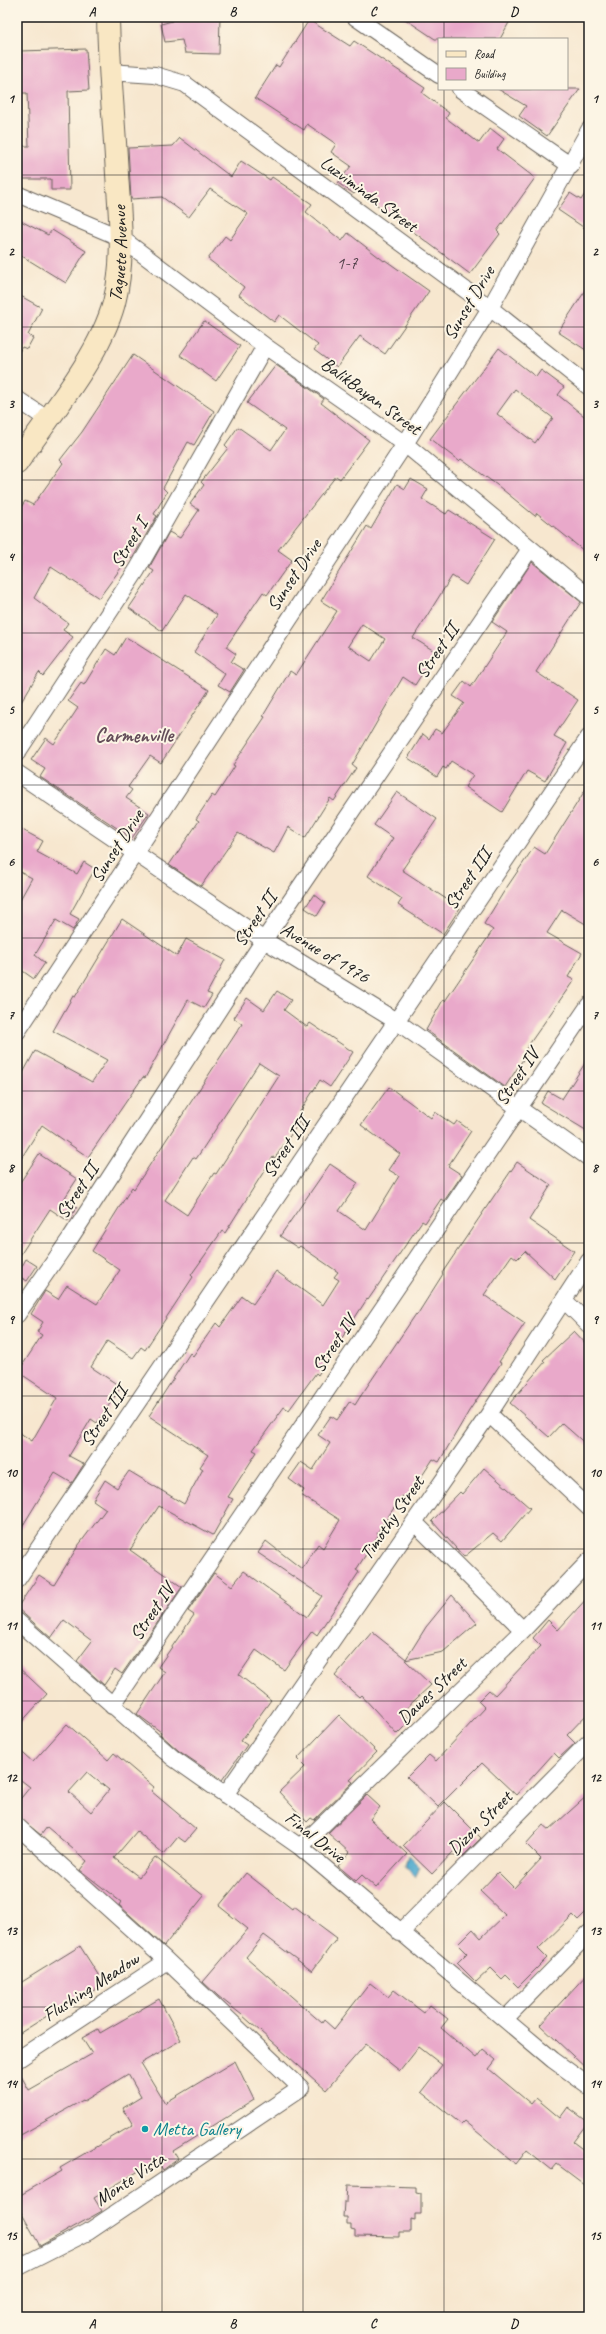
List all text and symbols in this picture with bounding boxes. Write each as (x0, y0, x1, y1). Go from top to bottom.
text: A (89, 4, 97, 20)
text: B (230, 4, 238, 20)
text: C (370, 4, 378, 20)
text: D (510, 4, 519, 20)
legend (438, 38, 568, 90)
text: Road (474, 46, 496, 62)
text: Building (474, 66, 506, 82)
text: 1 (8, 91, 16, 107)
text: 1 (592, 91, 600, 107)
street label: Luzviminda Street (315, 151, 424, 238)
street label: Taguete Avenue (103, 203, 133, 304)
text: 2 (8, 244, 15, 260)
text: 2 (592, 244, 599, 260)
house number: 1-7 (337, 253, 359, 274)
street label: Sunset Drive (438, 260, 501, 344)
street label: BalikBayan Street (316, 352, 427, 441)
text: 3 (8, 396, 15, 412)
text: 3 (592, 396, 599, 412)
street label: Street I (105, 510, 155, 572)
street label: Sunset Drive (261, 533, 328, 616)
text: 4 (8, 549, 16, 565)
text: 4 (592, 549, 600, 565)
street label: Street II (410, 615, 467, 683)
text: 5 (8, 702, 15, 718)
text: 5 (592, 702, 599, 718)
district label: Carmenville (95, 723, 175, 748)
street label: Sunset Drive (85, 804, 150, 887)
street label: Street III (439, 840, 500, 914)
text: 6 (8, 854, 15, 870)
text: 6 (592, 854, 599, 870)
street label: Street II (228, 883, 285, 951)
street label: Avenue of 1976 (276, 917, 375, 990)
text: 7 (8, 1007, 15, 1023)
text: 7 (592, 1007, 599, 1023)
street label: Street IV (489, 1041, 547, 1110)
street label: Street III (257, 1108, 318, 1182)
street label: Street II (50, 1155, 106, 1223)
text: 8 (8, 1160, 16, 1176)
text: 8 (592, 1160, 600, 1176)
street label: Street IV (306, 1308, 364, 1377)
text: 9 (8, 1312, 15, 1328)
text: 9 (592, 1312, 599, 1328)
street label: Street III (75, 1377, 136, 1451)
text: 10 (5, 1465, 18, 1481)
text: 10 (589, 1465, 602, 1481)
street label: Timothy Street (354, 1470, 431, 1564)
street label: Street IV (124, 1576, 182, 1645)
text: 11 (5, 1618, 19, 1634)
text: 11 (589, 1618, 603, 1634)
street label: Dawes Street (392, 1651, 473, 1730)
text: 12 (5, 1770, 18, 1786)
text: 12 (589, 1770, 602, 1786)
street label: Dizon Street (443, 1784, 519, 1860)
street label: Final Drive (280, 1806, 351, 1869)
text: 13 (5, 1923, 18, 1939)
text: 13 (589, 1923, 602, 1939)
street label: Flushing Meadow (38, 1946, 145, 2027)
text: 14 (5, 2076, 19, 2092)
text: 14 (589, 2076, 603, 2092)
place label: Metta Gallery (153, 2117, 242, 2141)
marker: Metta Gallery (140, 2124, 150, 2134)
street label: Monte Vista (90, 2146, 171, 2211)
text: 15 (5, 2228, 18, 2244)
text: 15 (589, 2228, 602, 2244)
text: A (89, 2316, 97, 2332)
text: B (230, 2316, 238, 2332)
text: C (370, 2316, 378, 2332)
text: D (510, 2316, 519, 2332)

